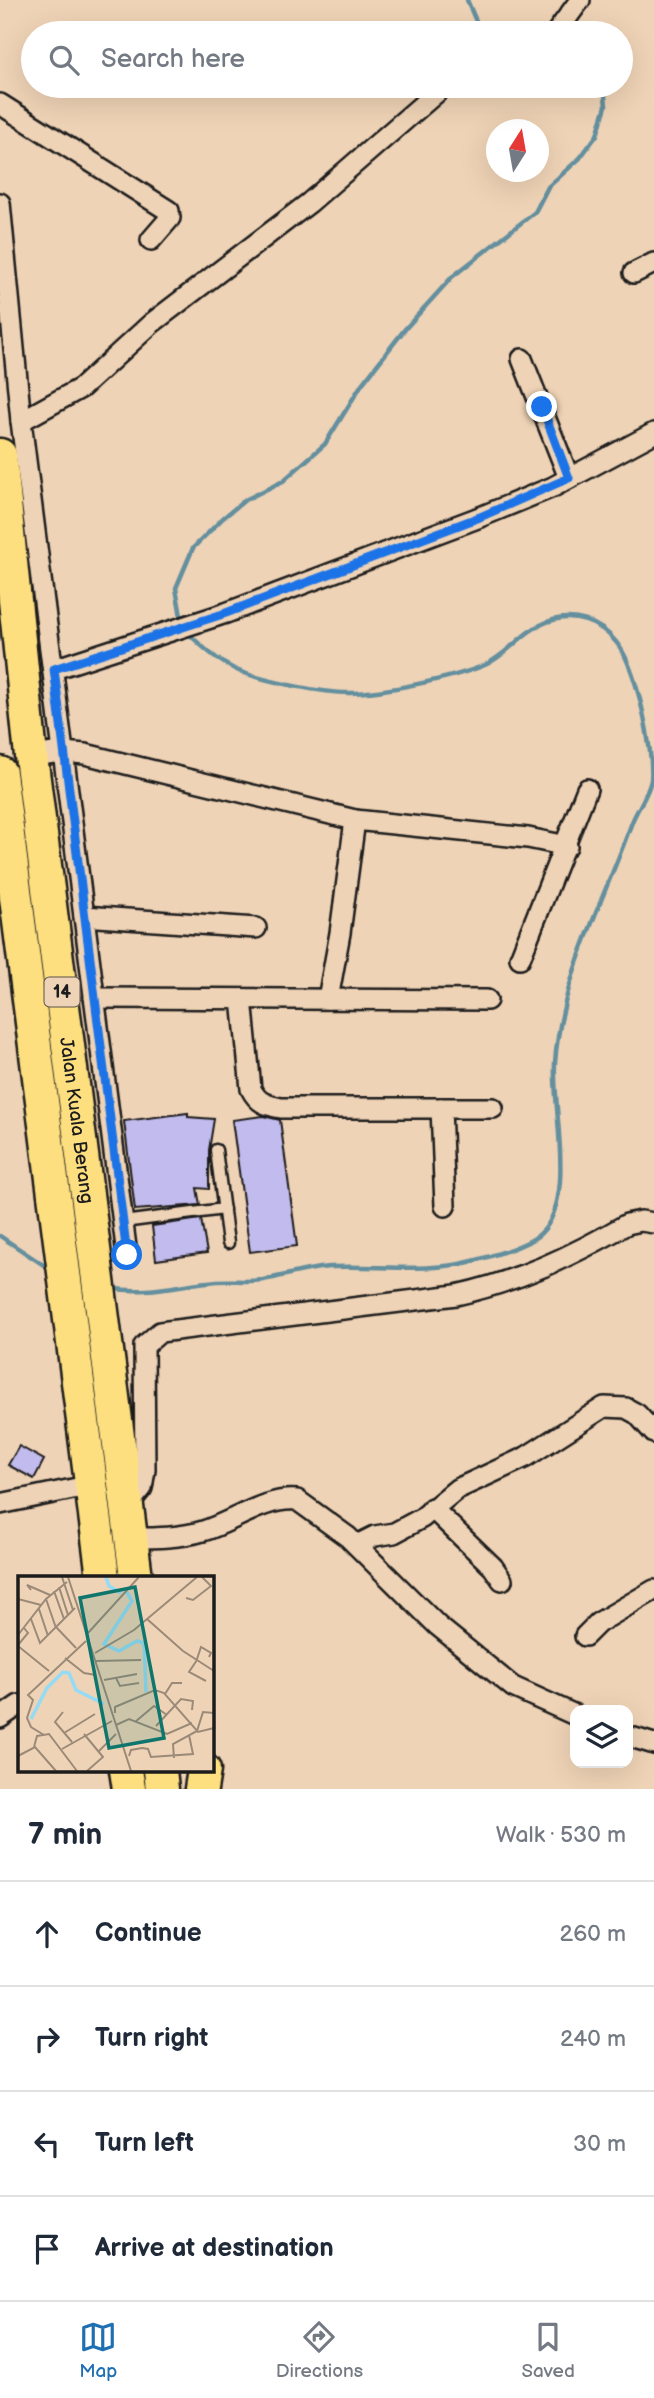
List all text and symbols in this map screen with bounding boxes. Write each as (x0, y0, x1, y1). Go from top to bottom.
search box (21, 21, 633, 98)
icon: search (45, 41, 83, 79)
text: Search here (101, 44, 245, 75)
north arrow (486, 119, 549, 182)
route end (526, 391, 557, 422)
road number: 14 (44, 978, 80, 1007)
street label: Jalan Kuala Berang (54, 1036, 98, 1205)
route start (111, 1239, 142, 1270)
inset map (18, 1576, 214, 1772)
map controls (570, 1705, 633, 1768)
button: layers (570, 1705, 633, 1768)
text: 7 min (28, 1817, 102, 1853)
text: Walk · 530 m (496, 1821, 626, 1849)
icon: ahead (28, 1915, 66, 1953)
text: Continue (95, 1918, 202, 1949)
text: 260 m (560, 1920, 626, 1948)
icon: right (28, 2020, 66, 2058)
text: Turn right (95, 2023, 208, 2054)
text: 240 m (560, 2025, 626, 2053)
icon: left (28, 2125, 66, 2163)
text: Turn left (95, 2128, 194, 2159)
text: 30 m (573, 2130, 626, 2158)
icon: arrive (28, 2230, 66, 2268)
text: Arrive at destination (95, 2233, 334, 2264)
tab: Map (79, 2318, 117, 2383)
tab: Directions (276, 2318, 363, 2383)
tab: Saved (521, 2318, 575, 2383)

